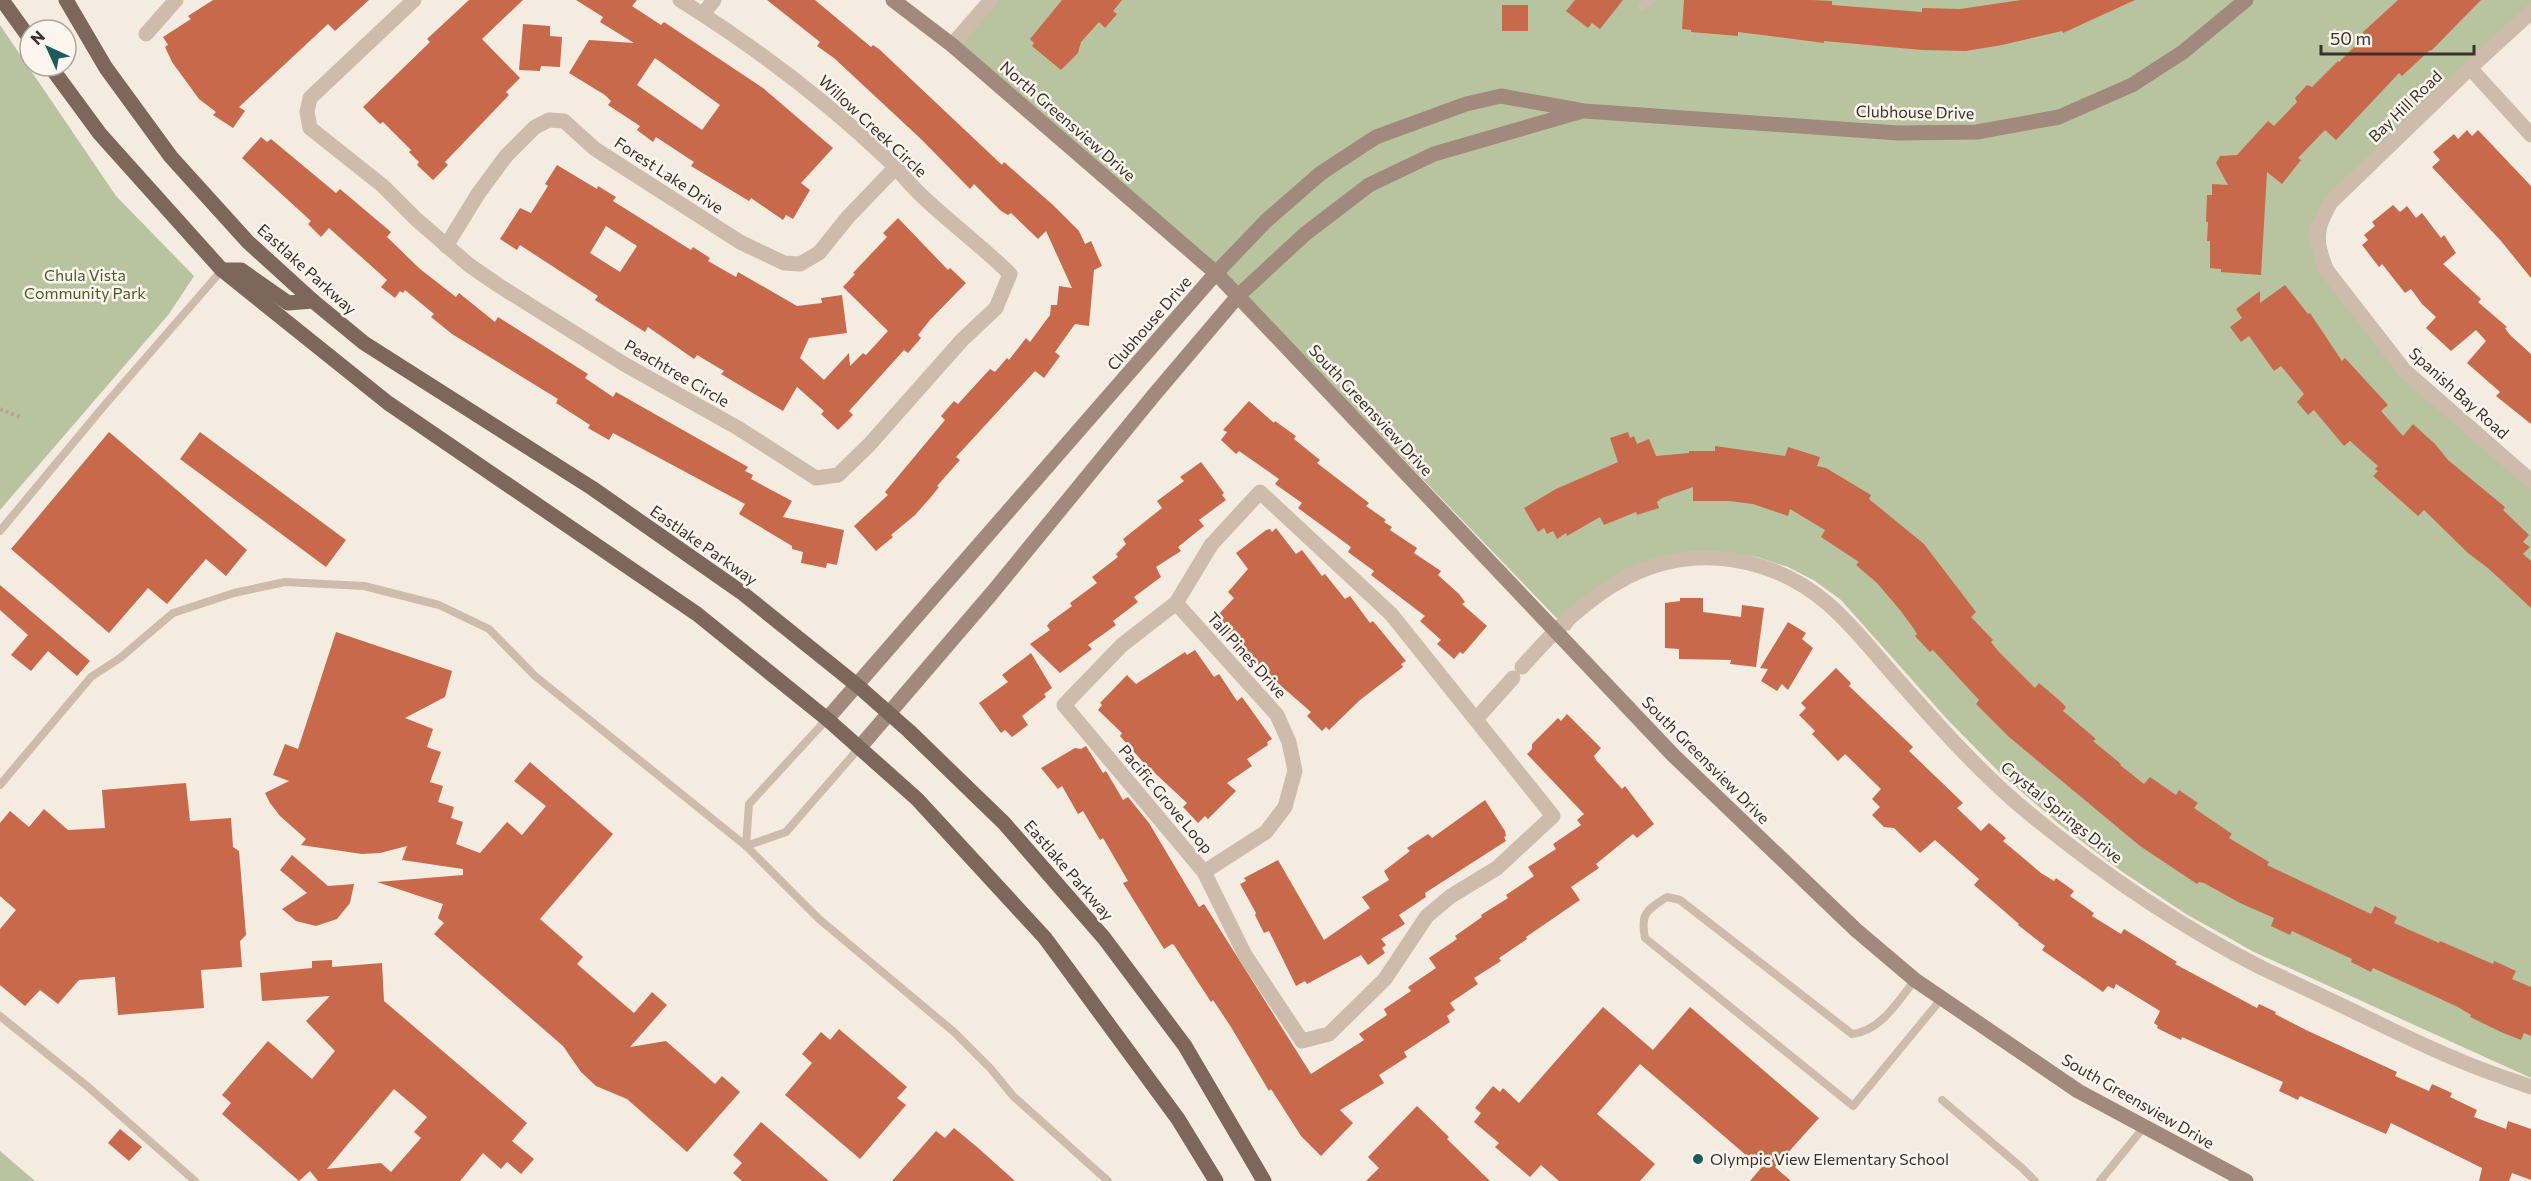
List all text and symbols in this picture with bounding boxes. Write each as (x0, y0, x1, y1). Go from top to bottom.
north arrow (18, 18, 78, 78)
scale bar (2321, 18, 2474, 56)
text: N (26, 26, 48, 48)
text: 50 m (2330, 27, 2371, 49)
street label: North Greensview Drive (997, 57, 1140, 185)
street label: Bay Hill Road (2364, 66, 2445, 145)
street label: Willow Creek Circle (815, 71, 931, 181)
street label: Clubhouse Drive (1856, 101, 1974, 122)
street label: Forest Lake Drive (611, 132, 727, 217)
street label: Eastlake Parkway (254, 219, 361, 318)
park label: Chula Vista Community Park (24, 265, 146, 302)
street label: Clubhouse Drive (1103, 272, 1195, 374)
street label: Peachtree Circle (621, 335, 733, 410)
street label: South Greensview Drive (1306, 340, 1437, 479)
street label: Spanish Bay Road (2406, 343, 2513, 442)
street label: Eastlake Parkway (647, 501, 762, 589)
street label: Tall Pines Drive (1204, 608, 1291, 702)
street label: South Greensview Drive (1639, 692, 1774, 827)
street label: Pacific Grove Loop (1115, 740, 1217, 857)
street label: Crystal Springs Drive (1998, 757, 2127, 867)
street label: Eastlake Parkway (1021, 816, 1118, 924)
street label: South Greensview Drive (2059, 1049, 2218, 1152)
place label: Olympic View Elementary School (1710, 1149, 1949, 1168)
marker: Olympic View Elementary School (1691, 1152, 1705, 1166)

